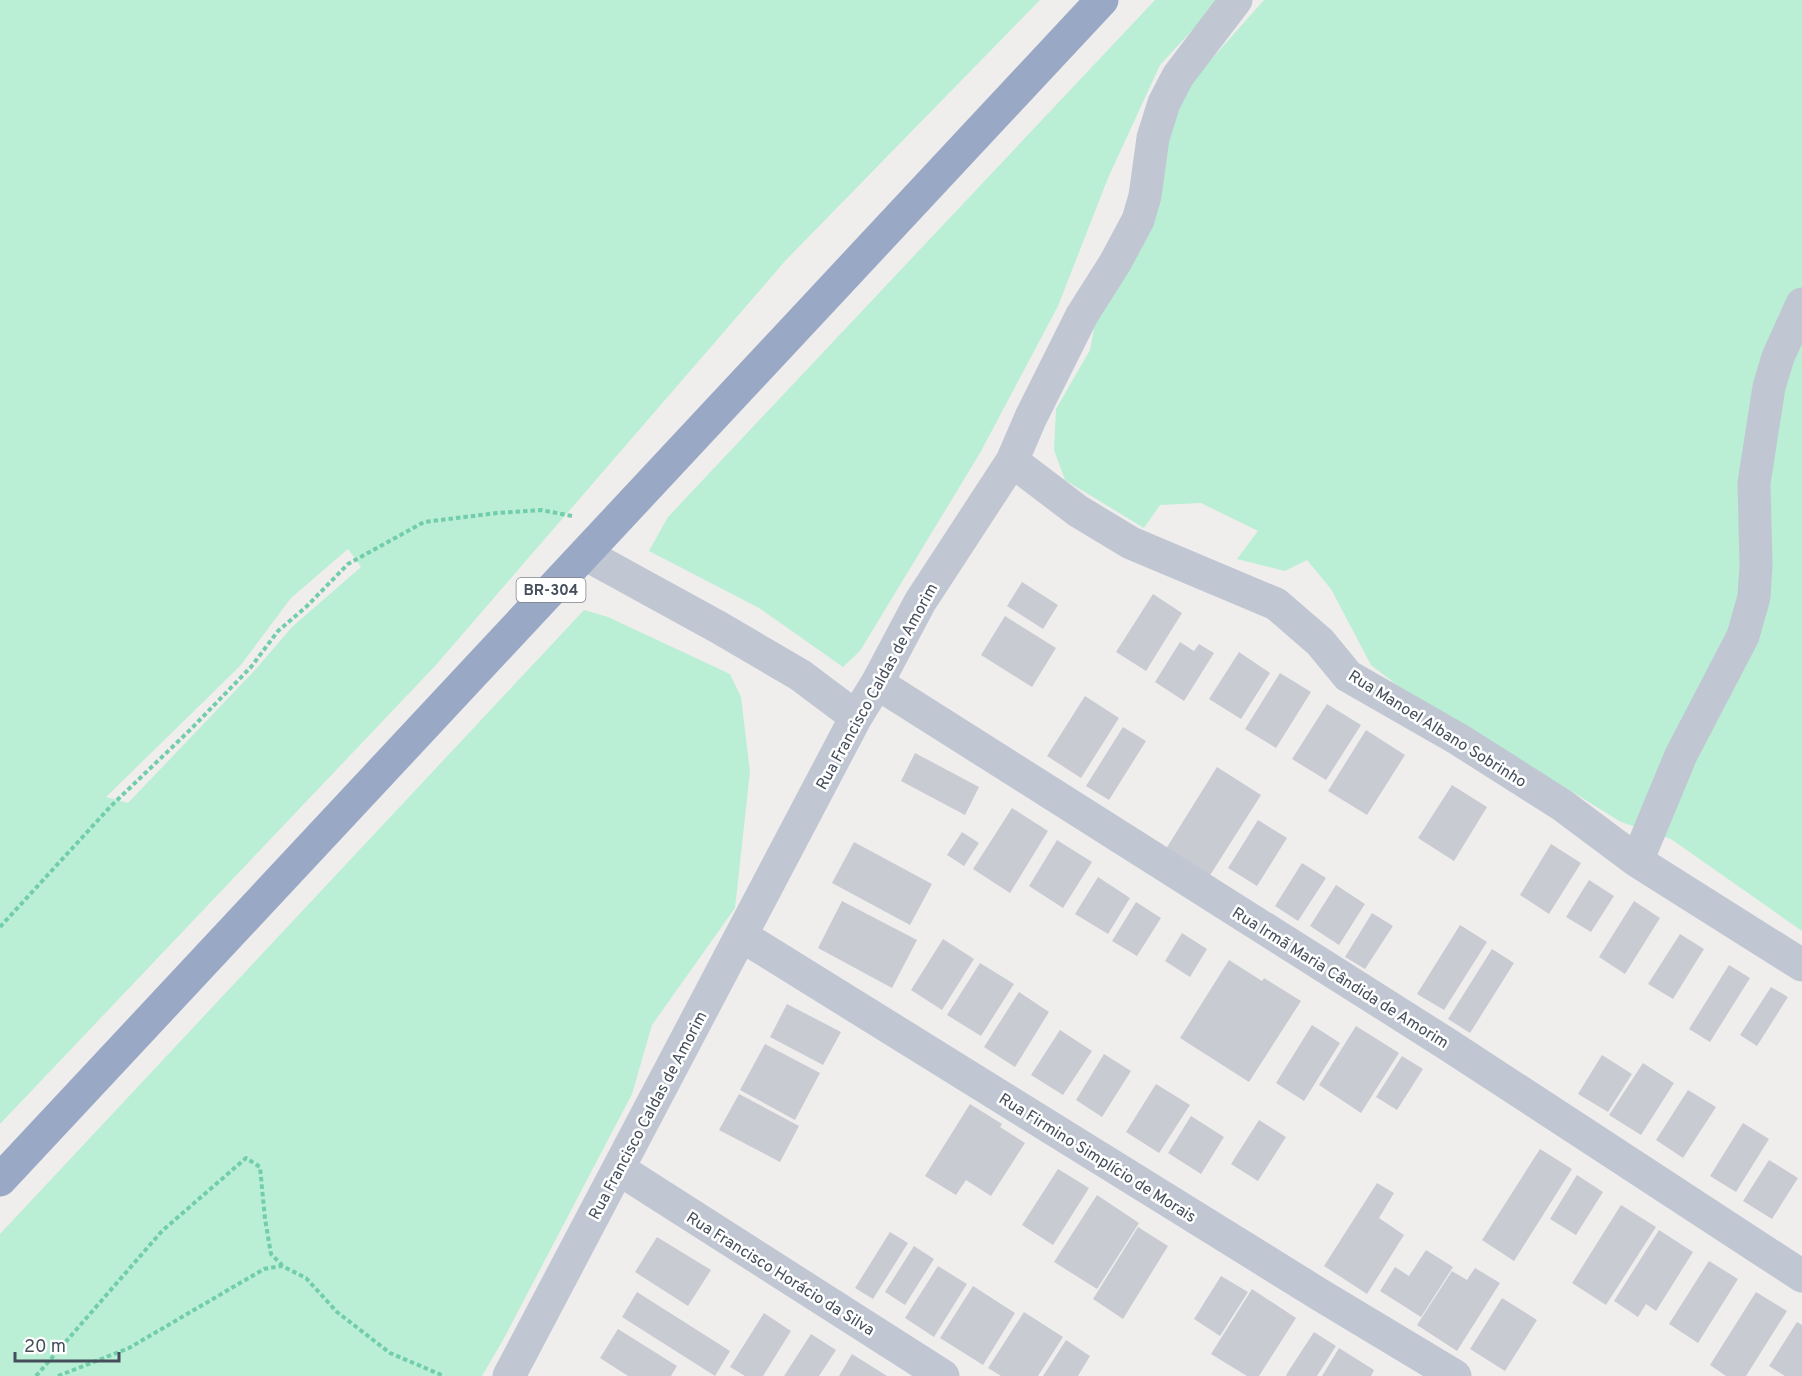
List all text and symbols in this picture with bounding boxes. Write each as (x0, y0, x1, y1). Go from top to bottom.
road number: BR-304 (516, 578, 586, 602)
street label: Rua Francisco Caldas de Amorim (812, 580, 943, 794)
street label: Rua Manoel Albano Sobrinho (1344, 667, 1530, 793)
street label: Rua Irmã Maria Cândida de Amorim (1228, 904, 1452, 1054)
street label: Rua Francisco Caldas de Amorim (585, 1008, 712, 1224)
street label: Rua Firmino Simplício de Morais (995, 1090, 1199, 1228)
street label: Rua Francisco Horácio da Silva (682, 1208, 878, 1341)
scale bar (15, 1325, 118, 1363)
text: 20 m (24, 1336, 66, 1359)

